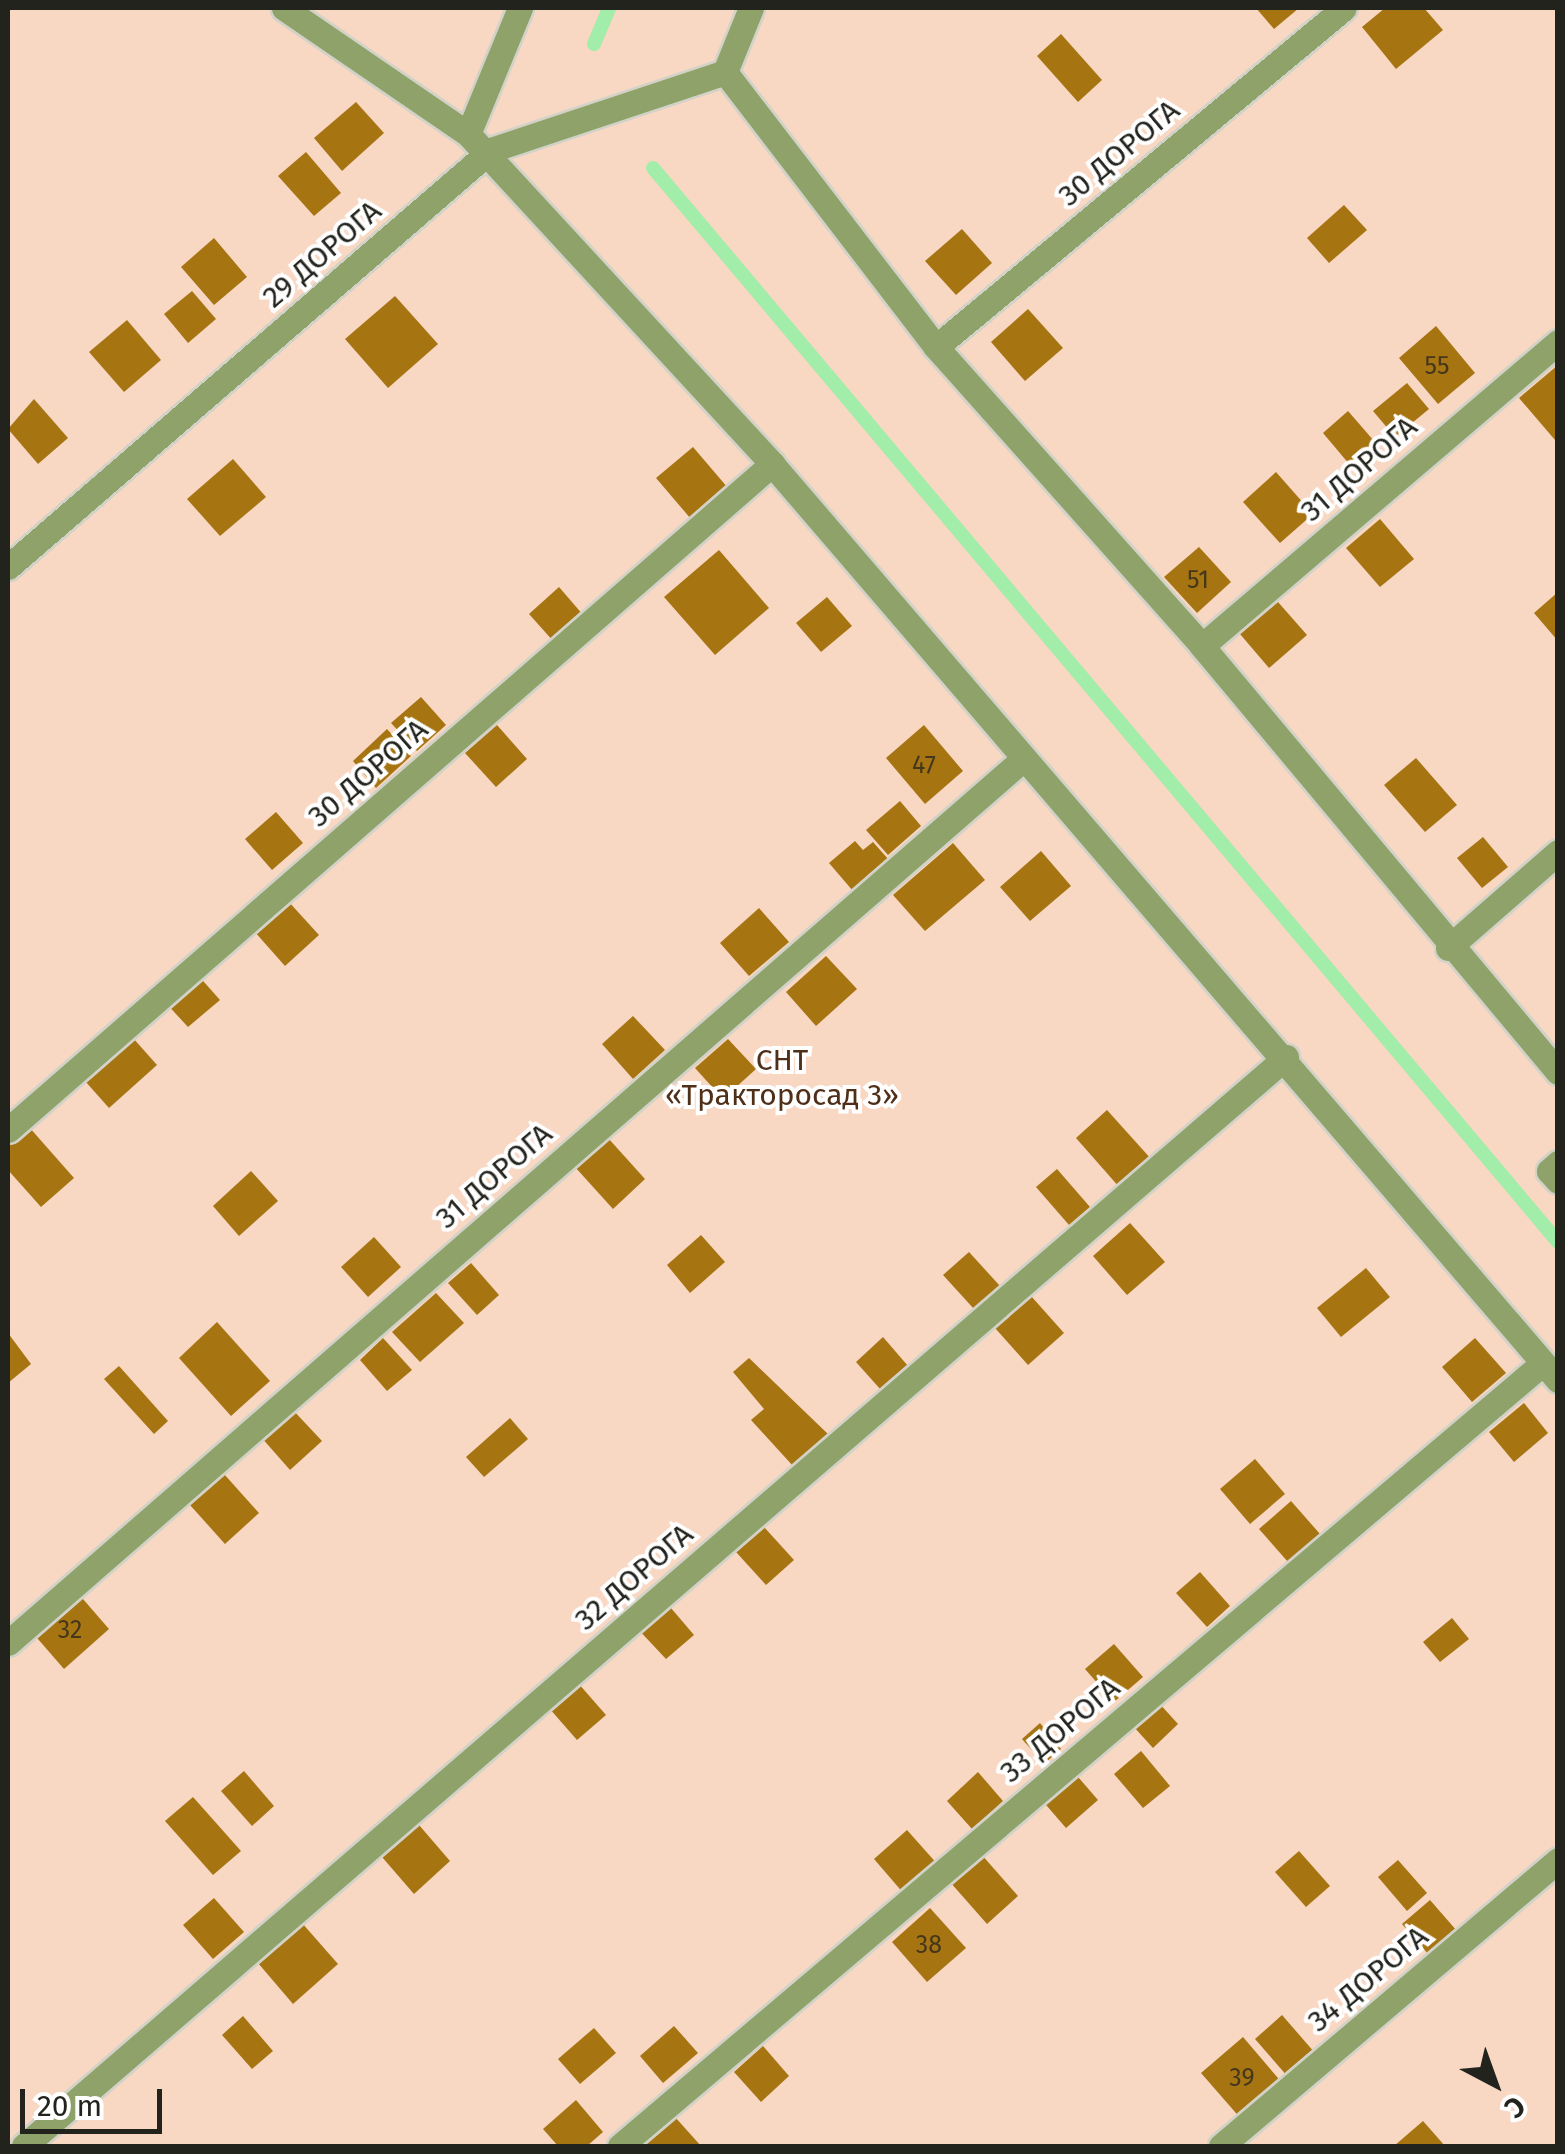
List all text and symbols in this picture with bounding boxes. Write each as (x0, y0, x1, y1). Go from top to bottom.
street label: 30 ДОРОГА (1051, 92, 1187, 214)
street label: 29 ДОРОГА (255, 193, 389, 315)
house number: 55 (1425, 351, 1449, 381)
street label: 31 ДОРОГА (1294, 409, 1424, 529)
house number: 51 (1187, 565, 1209, 595)
street label: 30 ДОРОГА (301, 711, 435, 835)
house number: 47 (912, 750, 936, 780)
park label: СНТ «Тракторосад 3» (665, 1042, 899, 1112)
street label: 31 ДОРОГА (429, 1116, 559, 1236)
street label: 32 ДОРОГА (568, 1516, 700, 1638)
house number: 32 (58, 1615, 82, 1645)
street label: 33 ДОРОГА (993, 1670, 1127, 1790)
street label: 34 ДОРОГА (1301, 1918, 1435, 2040)
house number: 38 (916, 1930, 942, 1960)
north arrow (1445, 2034, 1545, 2134)
house number: 39 (1229, 2063, 1255, 2093)
scale bar (25, 2069, 168, 2131)
text: 20 m (37, 2088, 102, 2124)
text: С (1498, 2089, 1532, 2125)

